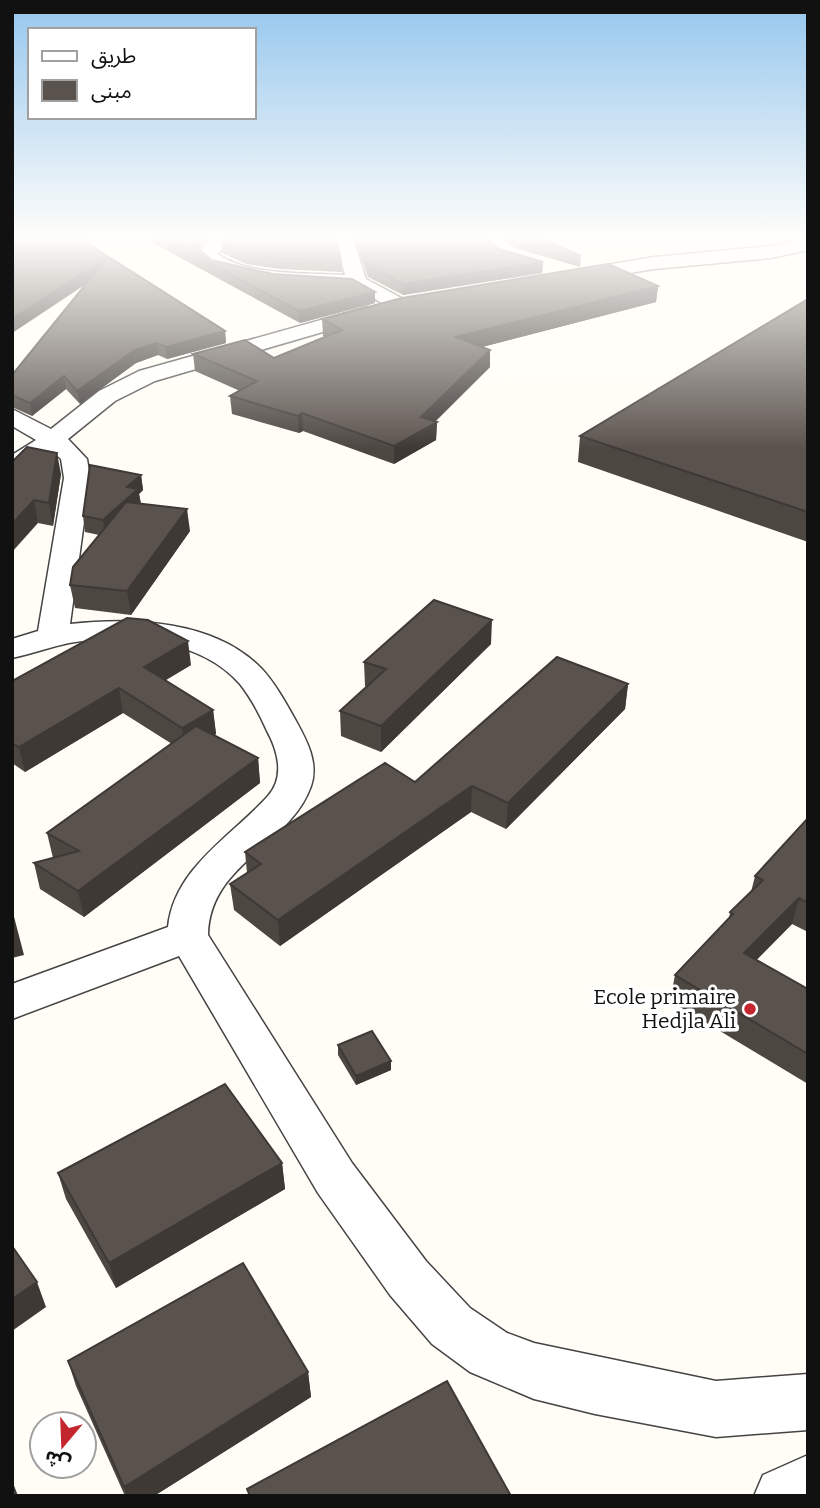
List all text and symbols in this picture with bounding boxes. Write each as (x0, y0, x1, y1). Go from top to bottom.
legend (28, 28, 256, 119)
text: طريق (91, 43, 136, 69)
text: مبنى (91, 78, 132, 104)
place label: Ecole primaire Hedjla Ali (593, 984, 736, 1034)
marker: Ecole primaire Hedjla Ali (742, 1001, 758, 1017)
north arrow (28, 1410, 98, 1480)
text: ش (42, 1445, 74, 1476)

